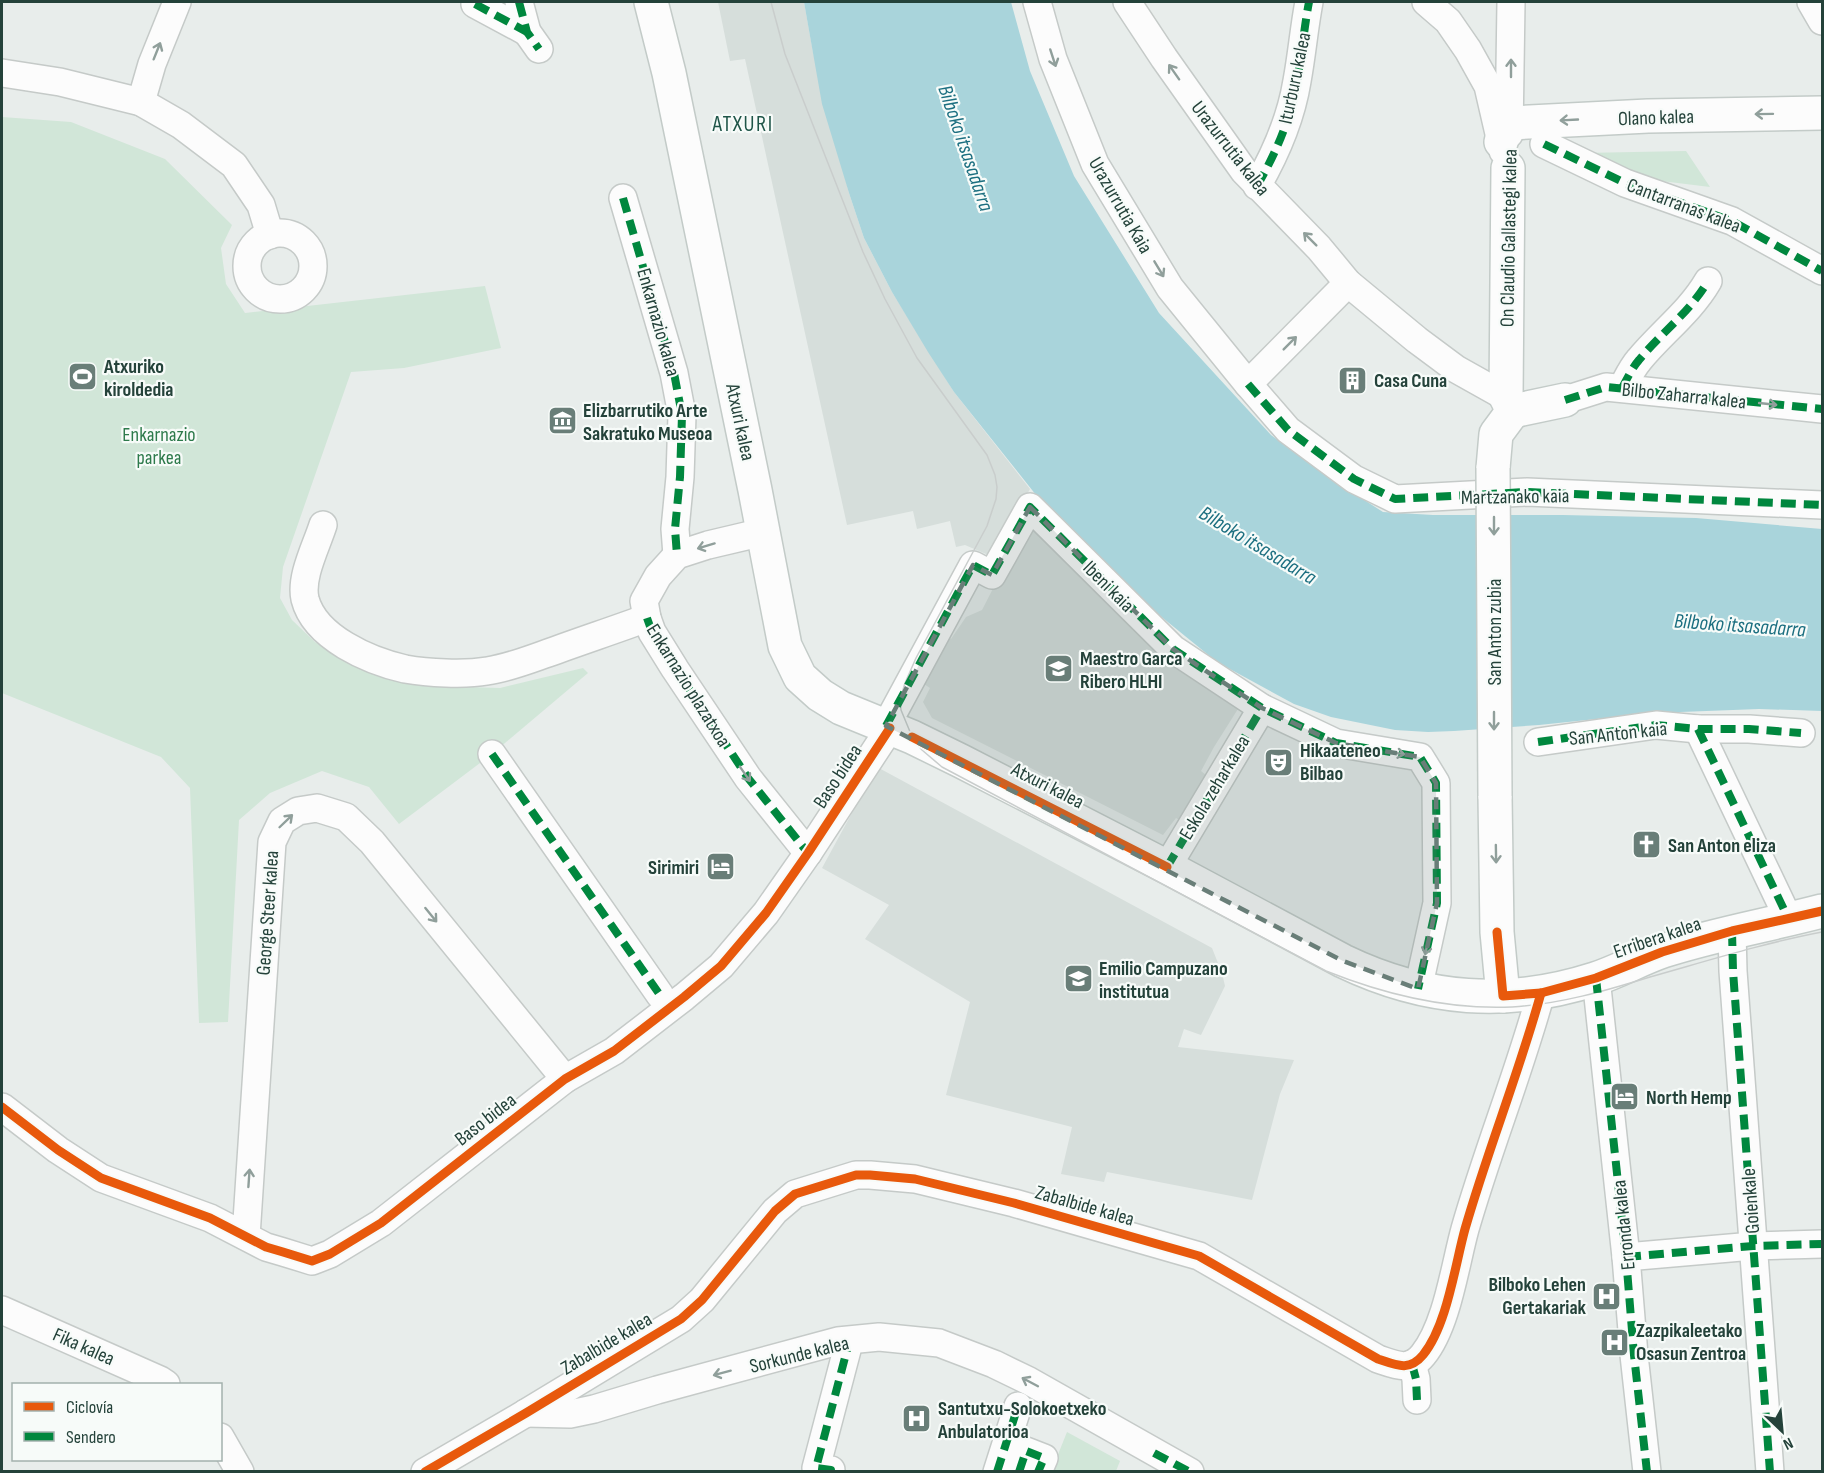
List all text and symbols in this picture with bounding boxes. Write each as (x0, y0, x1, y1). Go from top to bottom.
street label: Iturburu kalea (1274, 30, 1316, 126)
one-way arrow (152, 42, 163, 61)
one-way arrow (1049, 48, 1060, 67)
one-way arrow (1505, 58, 1517, 78)
one-way arrow (1168, 65, 1180, 81)
water label: Bilboko itsasadarra (932, 82, 999, 215)
street label: Urazurrutia kalea (1186, 96, 1275, 201)
street label: Olano kalea (1618, 105, 1694, 131)
one-way arrow (1755, 108, 1775, 120)
district label: ATXURI (711, 111, 774, 138)
one-way arrow (1560, 115, 1580, 126)
street label: On Claudio Gallastegi kalea (1495, 149, 1523, 327)
street label: Urazurrutia Kaia (1083, 153, 1157, 258)
street label: Cantarranas kalea (1623, 173, 1744, 239)
one-way arrow (1303, 231, 1318, 246)
one-way arrow (1153, 260, 1165, 277)
street label: Enkarnazio kalea (631, 265, 685, 379)
one-way arrow (1282, 336, 1297, 351)
place label: Atxuriko kiroldedia (103, 355, 173, 402)
sports icon: Atxuriko kiroldedia (67, 361, 99, 393)
building icon: Casa Cuna (1337, 364, 1369, 396)
place label: Casa Cuna (1374, 369, 1447, 393)
street label: Bilbo Zaharra kalea (1620, 378, 1747, 414)
street label: Atxuri kalea (720, 381, 760, 463)
one-way arrow (1757, 398, 1777, 409)
place label: Elizbarrutiko Arte Sakratuko Museoa (583, 399, 713, 446)
museum icon: Elizbarrutiko Arte Sakratuko Museoa (546, 405, 578, 437)
park label: Enkarnazio parkea (122, 423, 196, 470)
street label: Martzanako kaia (1461, 484, 1569, 510)
water label: Bilboko itsasadarra (1195, 501, 1321, 590)
one-way arrow (1488, 516, 1500, 536)
one-way arrow (697, 541, 716, 552)
street label: Ibeni kaia (1078, 556, 1139, 617)
street label: San Anton zubia (1483, 579, 1507, 685)
water label: Bilboko itsasadarra (1673, 608, 1807, 643)
street label: Enkarnazio plazatxoa (641, 620, 736, 751)
place label: Maestro Garca Ribero HLHI (1080, 647, 1182, 694)
school or university icon: Maestro Garca Ribero HLHI (1043, 653, 1075, 685)
one-way arrow (1488, 711, 1500, 731)
street label: San Anton kaia (1568, 717, 1668, 751)
street label: Eskola zeharkalea (1174, 731, 1255, 844)
place label: Hikaateneo Bilbao (1300, 739, 1381, 786)
street label: Baso bidea (808, 740, 867, 813)
theatre icon: Hikaateneo Bilbao (1263, 746, 1295, 778)
one-way arrow (1385, 748, 1405, 759)
street label: Atxuri kalea (1006, 757, 1088, 814)
one-way arrow (739, 765, 751, 781)
one-way arrow (279, 814, 294, 828)
church icon: San Anton eliza (1631, 829, 1663, 861)
place label: San Anton eliza (1668, 834, 1776, 858)
one-way arrow (1490, 844, 1502, 864)
street label: George Steer kalea (252, 850, 284, 976)
hotel icon: Sirimiri (704, 851, 736, 883)
place label: Sirimiri (648, 856, 699, 880)
one-way arrow (424, 906, 437, 922)
street label: Erribera kalea (1610, 912, 1704, 964)
one-way arrow (1421, 936, 1433, 955)
place label: Emilio Campuzano institutua (1099, 957, 1228, 1004)
school or university icon: Emilio Campuzano institutua (1062, 963, 1094, 995)
hotel icon: North Hemp (1609, 1081, 1641, 1113)
place label: North Hemp (1646, 1086, 1732, 1110)
street label: Baso bidea (450, 1088, 521, 1151)
street label: Goienkale (1737, 1167, 1765, 1235)
one-way arrow (244, 1169, 255, 1188)
street label: Erronda kalea (1607, 1179, 1641, 1271)
street label: Zabalbide kalea (1032, 1180, 1137, 1232)
place label: Bilboko Lehen Gertakariak (1488, 1273, 1587, 1320)
hospital icon: Bilboko Lehen Gertakariak (1591, 1280, 1623, 1312)
street label: Zabalbide kalea (557, 1307, 656, 1380)
place label: Zazpikaleetako Osasun Zentroa (1636, 1319, 1746, 1366)
street label: Fika kalea (49, 1323, 118, 1371)
hospital icon: Zazpikaleetako Osasun Zentroa (1599, 1326, 1631, 1358)
street label: Sorkunde kalea (747, 1331, 851, 1379)
one-way arrow (713, 1368, 732, 1379)
one-way arrow (1022, 1376, 1039, 1388)
legend (12, 1383, 222, 1461)
text: Ciclovía (66, 1397, 113, 1418)
place label: Santutxu-Solokoetxeko Anbulatorioa (937, 1397, 1106, 1444)
north arrow (1752, 1401, 1812, 1461)
hospital icon: Santutxu-Solokoetxeko Anbulatorioa (901, 1403, 933, 1435)
text: Sendero (66, 1427, 116, 1448)
text: N (1780, 1433, 1796, 1454)

